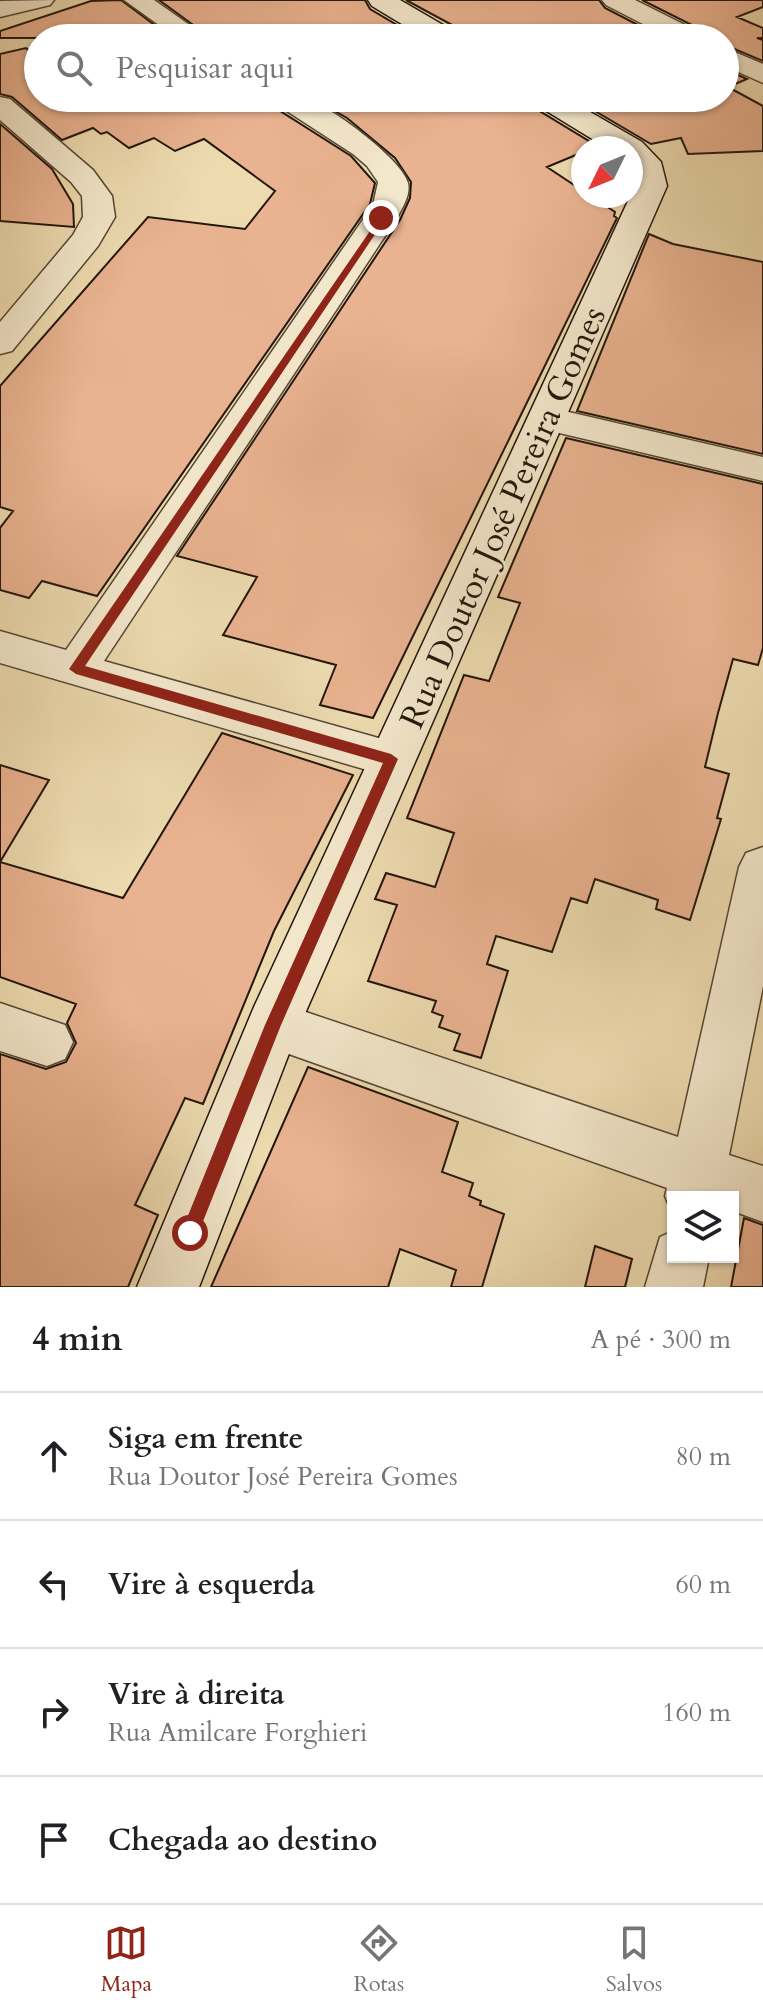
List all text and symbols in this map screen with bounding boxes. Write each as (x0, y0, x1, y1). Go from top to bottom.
search box (24, 24, 739, 112)
icon: search (52, 46, 96, 90)
text: Pesquisar aqui (116, 48, 294, 89)
north arrow (571, 136, 643, 208)
route end (363, 200, 399, 236)
street label: Rua Doutor José Pereira Gomes (389, 299, 617, 736)
map controls (667, 1191, 739, 1263)
button: layers (667, 1191, 739, 1263)
route start (172, 1215, 208, 1251)
text: 4 min (32, 1316, 123, 1362)
text: A pé · 300 m (590, 1322, 731, 1357)
text: Siga em frente (108, 1418, 303, 1459)
icon: ahead (32, 1434, 76, 1478)
text: 80 m (675, 1439, 731, 1474)
text: Rua Doutor José Pereira Gomes (108, 1459, 458, 1494)
icon: left (32, 1562, 76, 1606)
text: Vire à esquerda (108, 1564, 315, 1605)
text: 60 m (675, 1567, 731, 1602)
text: Vire à direita (108, 1674, 285, 1715)
icon: right (32, 1690, 76, 1734)
text: 160 m (662, 1695, 731, 1730)
text: Rua Amilcare Forghieri (108, 1715, 367, 1750)
icon: arrive (32, 1818, 76, 1862)
text: Chegada ao destino (108, 1820, 377, 1861)
tab: Mapa (101, 1921, 152, 1999)
tab: Rotas (353, 1921, 404, 1999)
tab: Salvos (606, 1921, 662, 1999)

